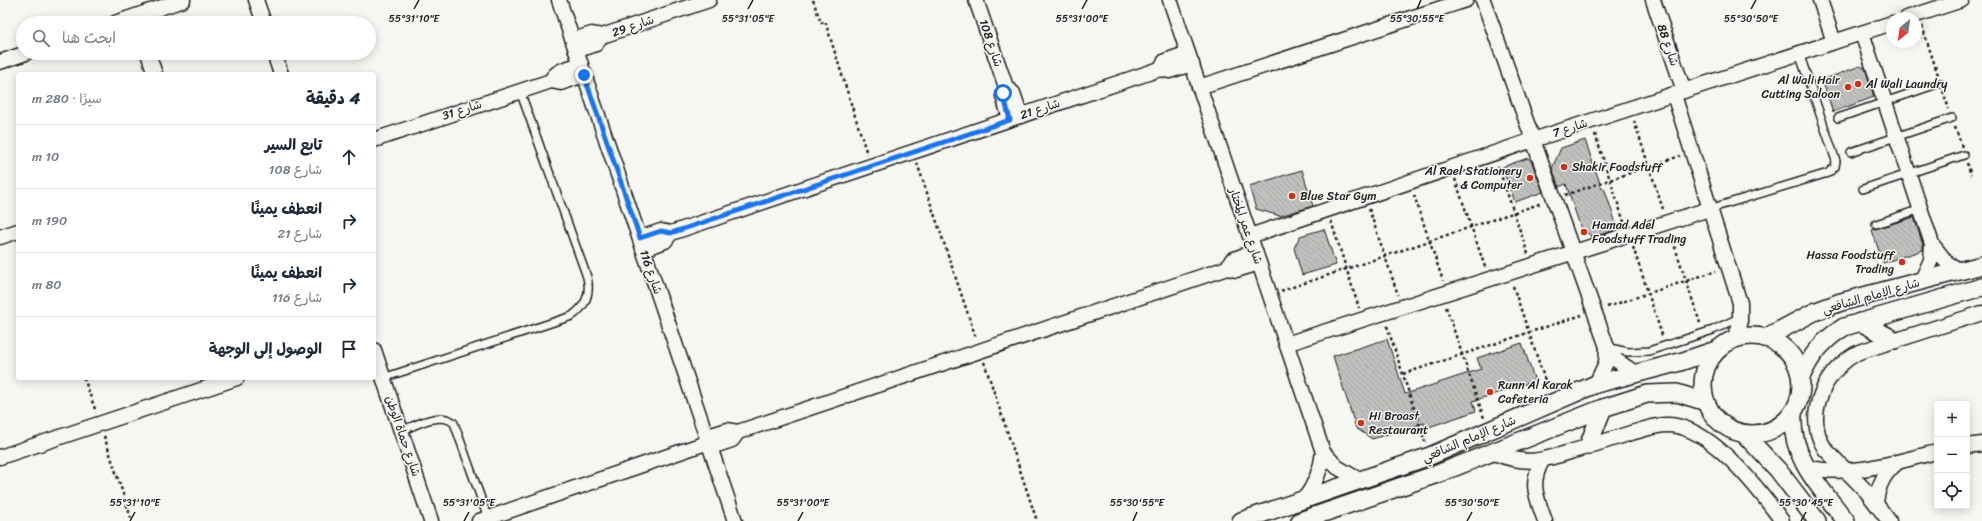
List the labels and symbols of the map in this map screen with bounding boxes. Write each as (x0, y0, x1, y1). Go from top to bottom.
street label: شارع 29 (609, 9, 657, 43)
text: 55°31'10"E (389, 10, 441, 28)
text: 55°31'05"E (722, 10, 776, 28)
text: 55°31'00"E (1056, 10, 1110, 28)
text: 55°30'55"E (1390, 10, 1445, 28)
text: 55°30'50"E (1724, 10, 1780, 28)
north arrow (1886, 12, 1922, 48)
street label: شارع 108 (973, 16, 1009, 70)
street label: شارع 88 (1651, 21, 1685, 69)
route end (575, 66, 593, 84)
place label: Al Wali Hair Cutting Saloon (1762, 69, 1841, 105)
place label: Al Wali Laundry (1865, 73, 1948, 95)
marker: Al Wali Laundry (1853, 79, 1863, 89)
marker: Al Wali Hair Cutting Saloon (1843, 82, 1853, 92)
route start (994, 84, 1012, 102)
street label: شارع 21 (1017, 92, 1063, 126)
street label: شارع 31 (439, 93, 485, 127)
street label: شارع 7 (1550, 112, 1590, 144)
place label: Shakir Foodstuff (1572, 156, 1664, 178)
place label: Al Rael Stationery & Computer (1424, 160, 1523, 196)
marker: Shakir Foodstuff (1559, 162, 1569, 172)
marker: Al Rael Stationery & Computer (1525, 173, 1535, 183)
street label: شارع عمر المختار (1222, 184, 1269, 267)
place label: Blue Star Gym (1300, 185, 1376, 207)
marker: Blue Star Gym (1287, 191, 1297, 201)
place label: Hamad Adel Foodstuff Trading (1592, 214, 1686, 250)
marker: Hamad Adel Foodstuff Trading (1579, 227, 1589, 237)
place label: Hassa Foodstuff Trading (1807, 244, 1896, 280)
street label: شارع 116 (633, 247, 669, 297)
marker: Hassa Foodstuff Trading (1897, 257, 1907, 267)
street label: شارع الإمام الشافعي (1820, 272, 1922, 320)
place label: Runn Al Karak Cafeteria (1498, 374, 1573, 410)
marker: Runn Al Karak Cafeteria (1485, 387, 1495, 397)
street label: شارع حماة الوطن (379, 392, 427, 480)
place label: Hi Broast Restaurant (1369, 405, 1428, 441)
street label: شارع الإمام الشافعي (1418, 409, 1520, 469)
marker: Hi Broast Restaurant (1356, 418, 1366, 428)
text: 55°31'10"E (110, 494, 162, 512)
text: 55°31'05"E (443, 494, 497, 512)
text: 55°31'00"E (777, 494, 831, 512)
text: 55°30'55"E (1110, 494, 1165, 512)
text: 55°30'50"E (1445, 494, 1501, 512)
text: 55°30'45"E (1779, 494, 1834, 512)

